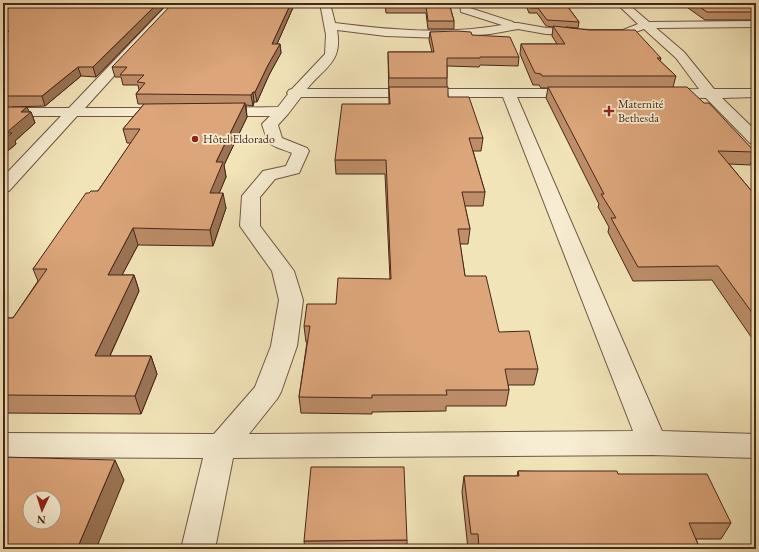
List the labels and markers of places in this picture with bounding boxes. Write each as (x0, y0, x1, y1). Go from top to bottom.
place label: Maternité Bethesda (618, 96, 664, 126)
marker: Maternité Bethesda (603, 105, 615, 117)
place label: Hôtel Eldorado (203, 131, 275, 147)
marker: Hôtel Eldorado (190, 134, 200, 144)

